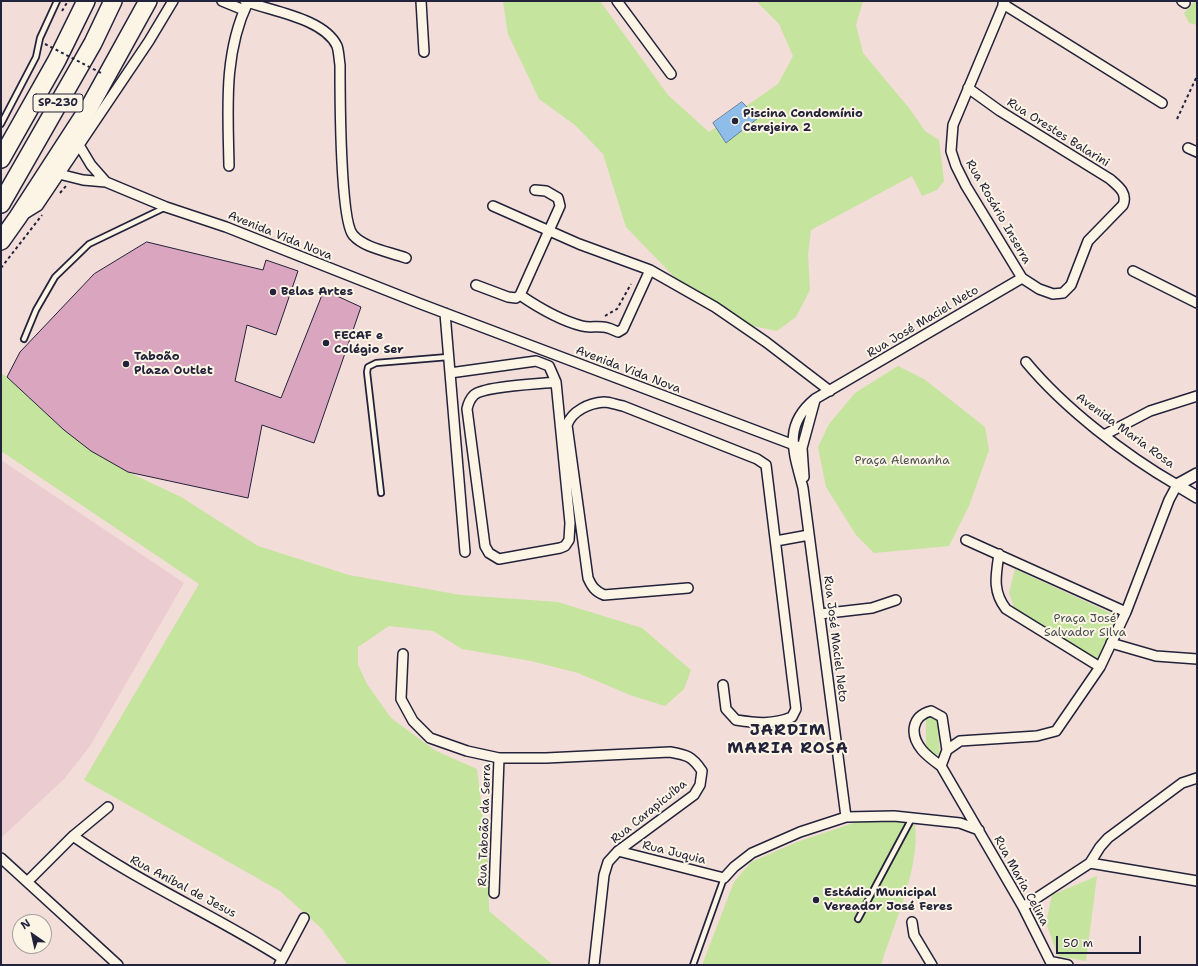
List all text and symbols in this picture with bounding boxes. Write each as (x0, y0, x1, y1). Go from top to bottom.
road number: SP-230 (33, 94, 83, 112)
street label: Rua Orestes Balarini (1004, 96, 1112, 170)
place label: Piscina Condomínio Cerejeira 2 (743, 107, 863, 135)
marker: Piscina Condomínio Cerejeira 2 (730, 116, 740, 126)
street label: Rua Rosário Inserra (962, 157, 1034, 267)
street label: Avenida Vida Nova (226, 208, 334, 264)
street label: Rua José Maciel Neto (865, 283, 981, 361)
place label: Belas Artes (281, 285, 353, 299)
marker: Belas Artes (268, 287, 278, 297)
place label: FECAF e Colégio Ser (334, 329, 404, 357)
marker: FECAF e Colégio Ser (321, 338, 331, 348)
street label: Avenida Vida Nova (573, 343, 683, 397)
place label: Taboão Plaza Outlet (134, 350, 213, 378)
marker: Taboão Plaza Outlet (121, 359, 131, 369)
street label: Avenida Maria Rosa (1073, 390, 1177, 472)
park label: Praça Alemanha (854, 454, 950, 468)
street label: Rua José Maciel Neto (820, 575, 850, 703)
park label: Praça José Salvador Silva (1044, 612, 1126, 640)
district label: JARDIM MARIA ROSA (727, 721, 849, 759)
street label: Rua Taboão da Serra (476, 763, 494, 887)
street label: Rua Carapicuíba (608, 777, 690, 847)
street label: Rua Maria Celina (990, 834, 1052, 928)
street label: Rua Juquia (641, 838, 707, 868)
street label: Rua Aníbal de Jesus (127, 853, 239, 921)
place label: Estádio Municipal Vereador José Feres (824, 886, 952, 914)
marker: Estádio Municipal Vereador José Feres (811, 895, 821, 905)
north arrow (12, 914, 52, 954)
text: N (18, 916, 33, 933)
scale bar (1058, 928, 1143, 954)
text: 50 m (1063, 935, 1093, 951)

